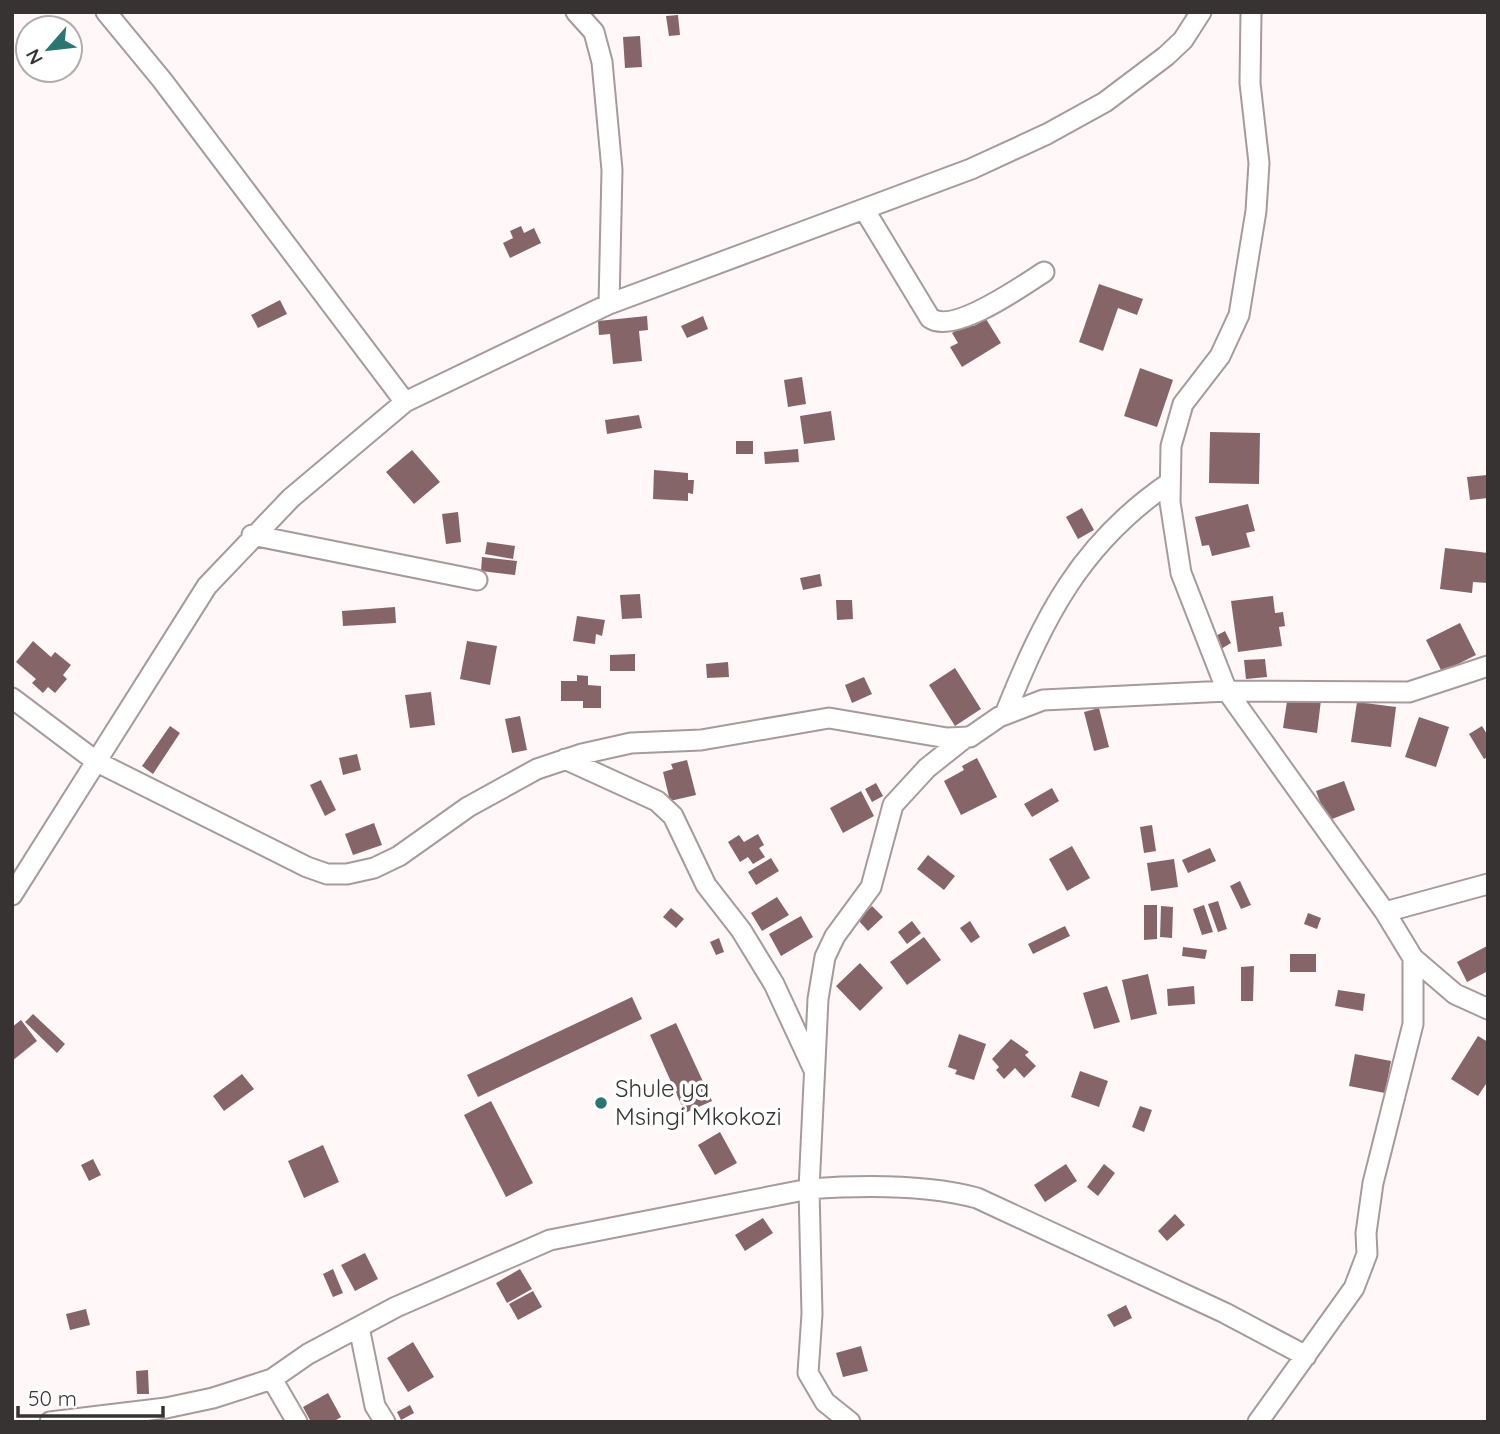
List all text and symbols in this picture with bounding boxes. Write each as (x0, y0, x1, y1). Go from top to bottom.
north arrow (14, 14, 84, 84)
text: N (20, 45, 48, 69)
place label: Shule ya Msingi Mkokozi (615, 1073, 782, 1131)
marker: Shule ya Msingi Mkokozi (593, 1095, 609, 1111)
scale bar (18, 1374, 163, 1418)
text: 50 m (28, 1385, 77, 1411)

